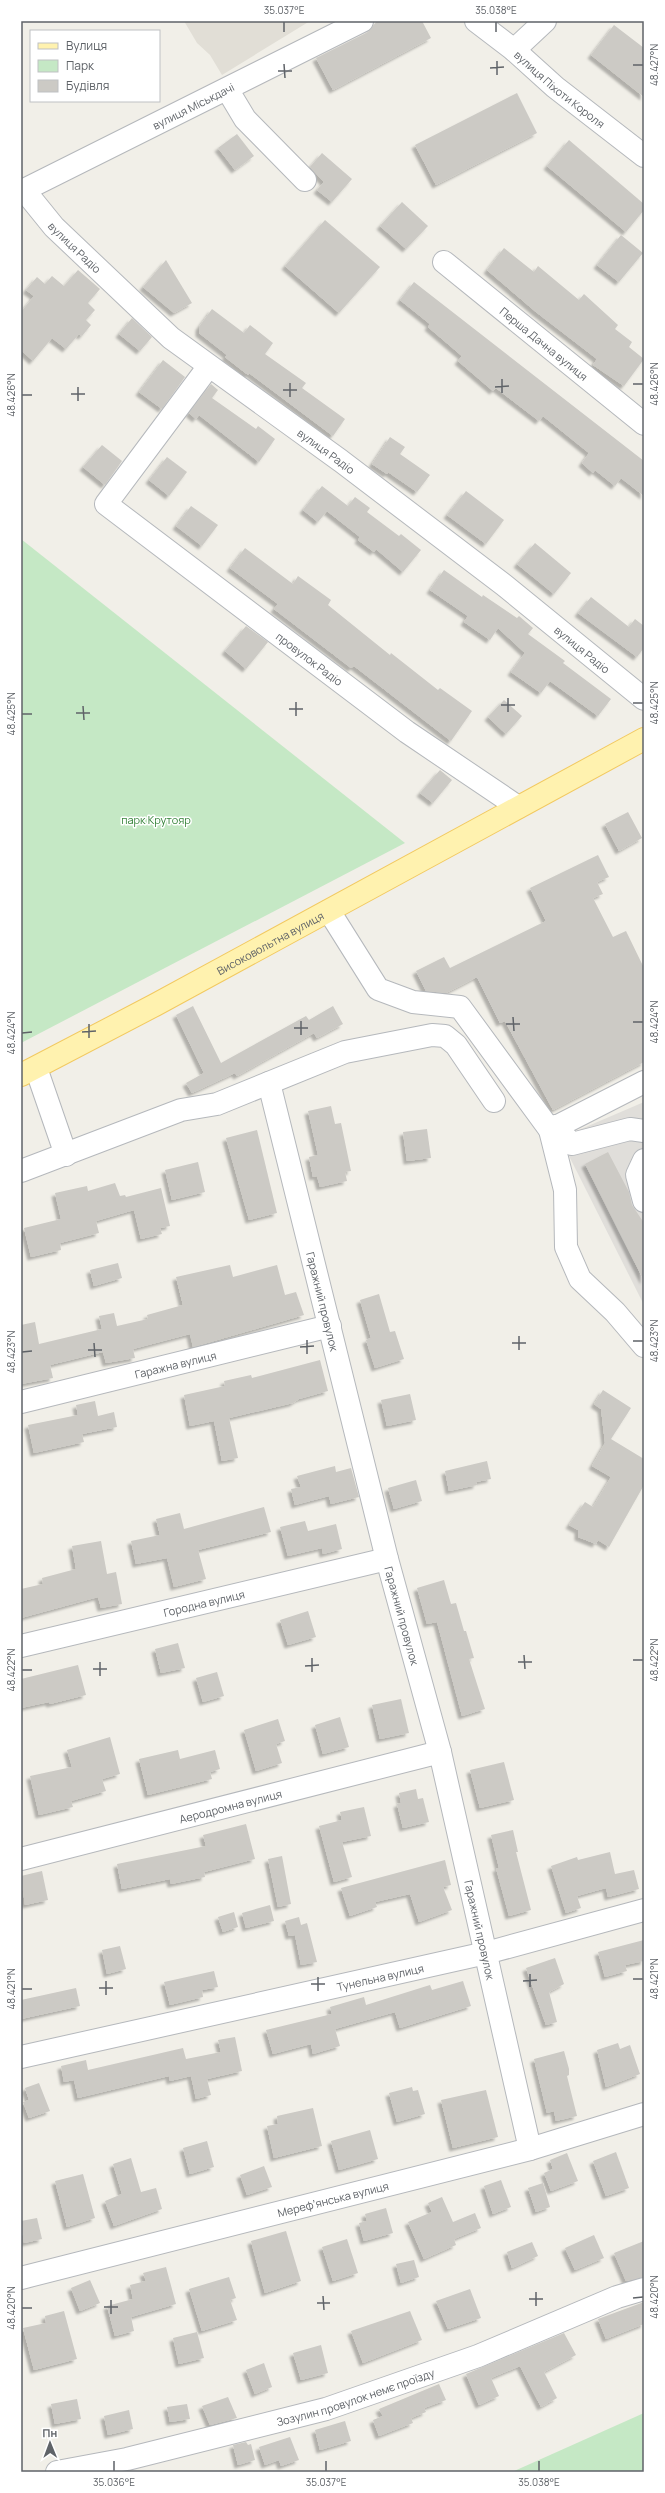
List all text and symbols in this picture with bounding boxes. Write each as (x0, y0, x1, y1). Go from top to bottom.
text: 35.037°E (264, 3, 305, 17)
text: 35.038°E (475, 3, 517, 17)
legend (30, 30, 160, 102)
text: Вулиця (66, 37, 107, 54)
text: 48.427°N (647, 44, 661, 86)
street label: вулиця Піхоти Короля (512, 47, 608, 131)
text: Парк (66, 57, 95, 74)
text: Будівля (66, 77, 109, 94)
street label: вулиця Міськдачі (150, 79, 236, 132)
street label: вулиця Радіо (45, 219, 105, 276)
street label: Перша Дачна вулиця (497, 303, 591, 383)
text: 48.426°N (647, 362, 661, 406)
text: 48.426°N (4, 373, 18, 417)
street label: вулиця Радіо (295, 425, 359, 477)
street label: вулиця Радіо (552, 622, 614, 676)
street label: провулок Радіо (274, 628, 347, 689)
text: 48.425°N (647, 681, 661, 724)
text: 48.425°N (4, 692, 18, 735)
park label: парк Крутояр (121, 812, 191, 827)
street label: Високовольтна вулиця (214, 907, 326, 978)
text: 48.424°N (647, 1000, 661, 1043)
text: 48.424°N (4, 1011, 18, 1054)
street label: Гаражний провулок (304, 1250, 343, 1353)
text: 48.423°N (647, 1319, 661, 1362)
text: 48.423°N (4, 1330, 18, 1373)
street label: Гаражна вулиця (133, 1347, 218, 1381)
street label: Гаражний провулок (382, 1564, 423, 1667)
street label: Городна вулиця (162, 1586, 246, 1619)
text: 48.422°N (647, 1638, 661, 1681)
text: 48.422°N (4, 1648, 18, 1691)
street label: Аеродромна вулиця (177, 1785, 283, 1826)
street label: Гаражний провулок (462, 1879, 499, 1982)
text: 48.421°N (647, 1958, 661, 2000)
street label: Тунельна вулиця (335, 1960, 425, 1994)
text: 48.421°N (4, 1968, 18, 2010)
street label: Мерефʼянська вулиця (276, 2178, 390, 2220)
text: 48.420°N (647, 2275, 661, 2319)
text: 48.420°N (4, 2286, 18, 2330)
street label: Зозулин провулок немє проїзду (275, 2364, 437, 2429)
north arrow (30, 2423, 70, 2463)
text: Пн (42, 2425, 57, 2440)
text: 35.036°E (93, 2475, 135, 2489)
text: 35.037°E (306, 2475, 347, 2489)
text: 35.038°E (518, 2475, 560, 2489)

